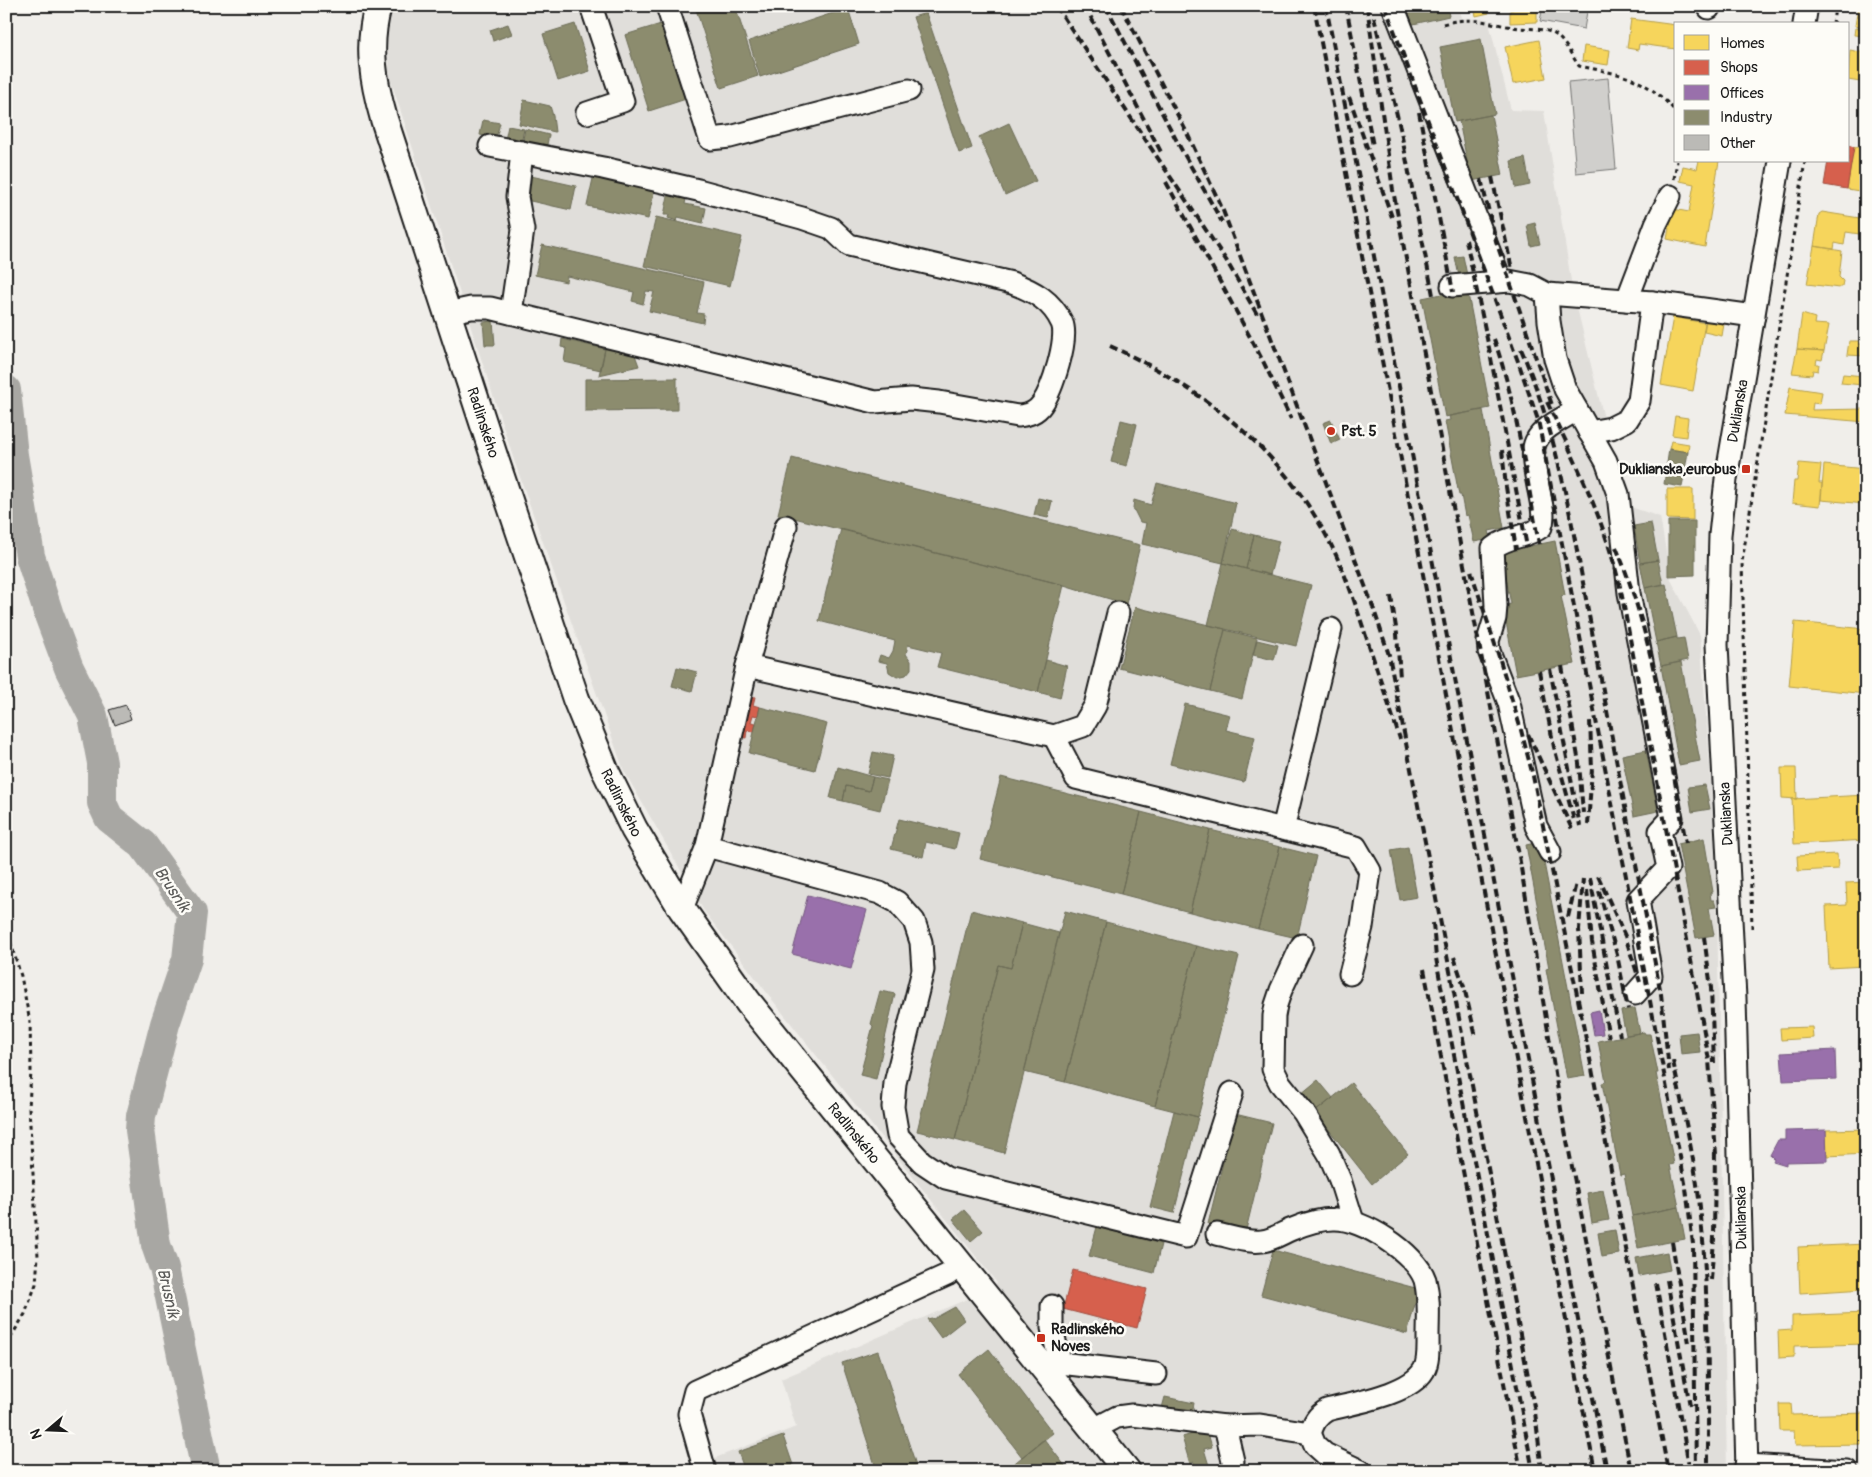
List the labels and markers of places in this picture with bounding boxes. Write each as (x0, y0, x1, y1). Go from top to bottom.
place label: Pst. 5 (1341, 422, 1377, 441)
marker: Pst. 5 (1325, 425, 1337, 437)
place label: Duklianska,eurobus (1619, 460, 1736, 479)
marker: Duklianska,eurobus (1740, 463, 1752, 475)
place label: Radlinského Noves (1051, 1320, 1124, 1356)
marker: Radlinského Noves (1035, 1332, 1047, 1344)

